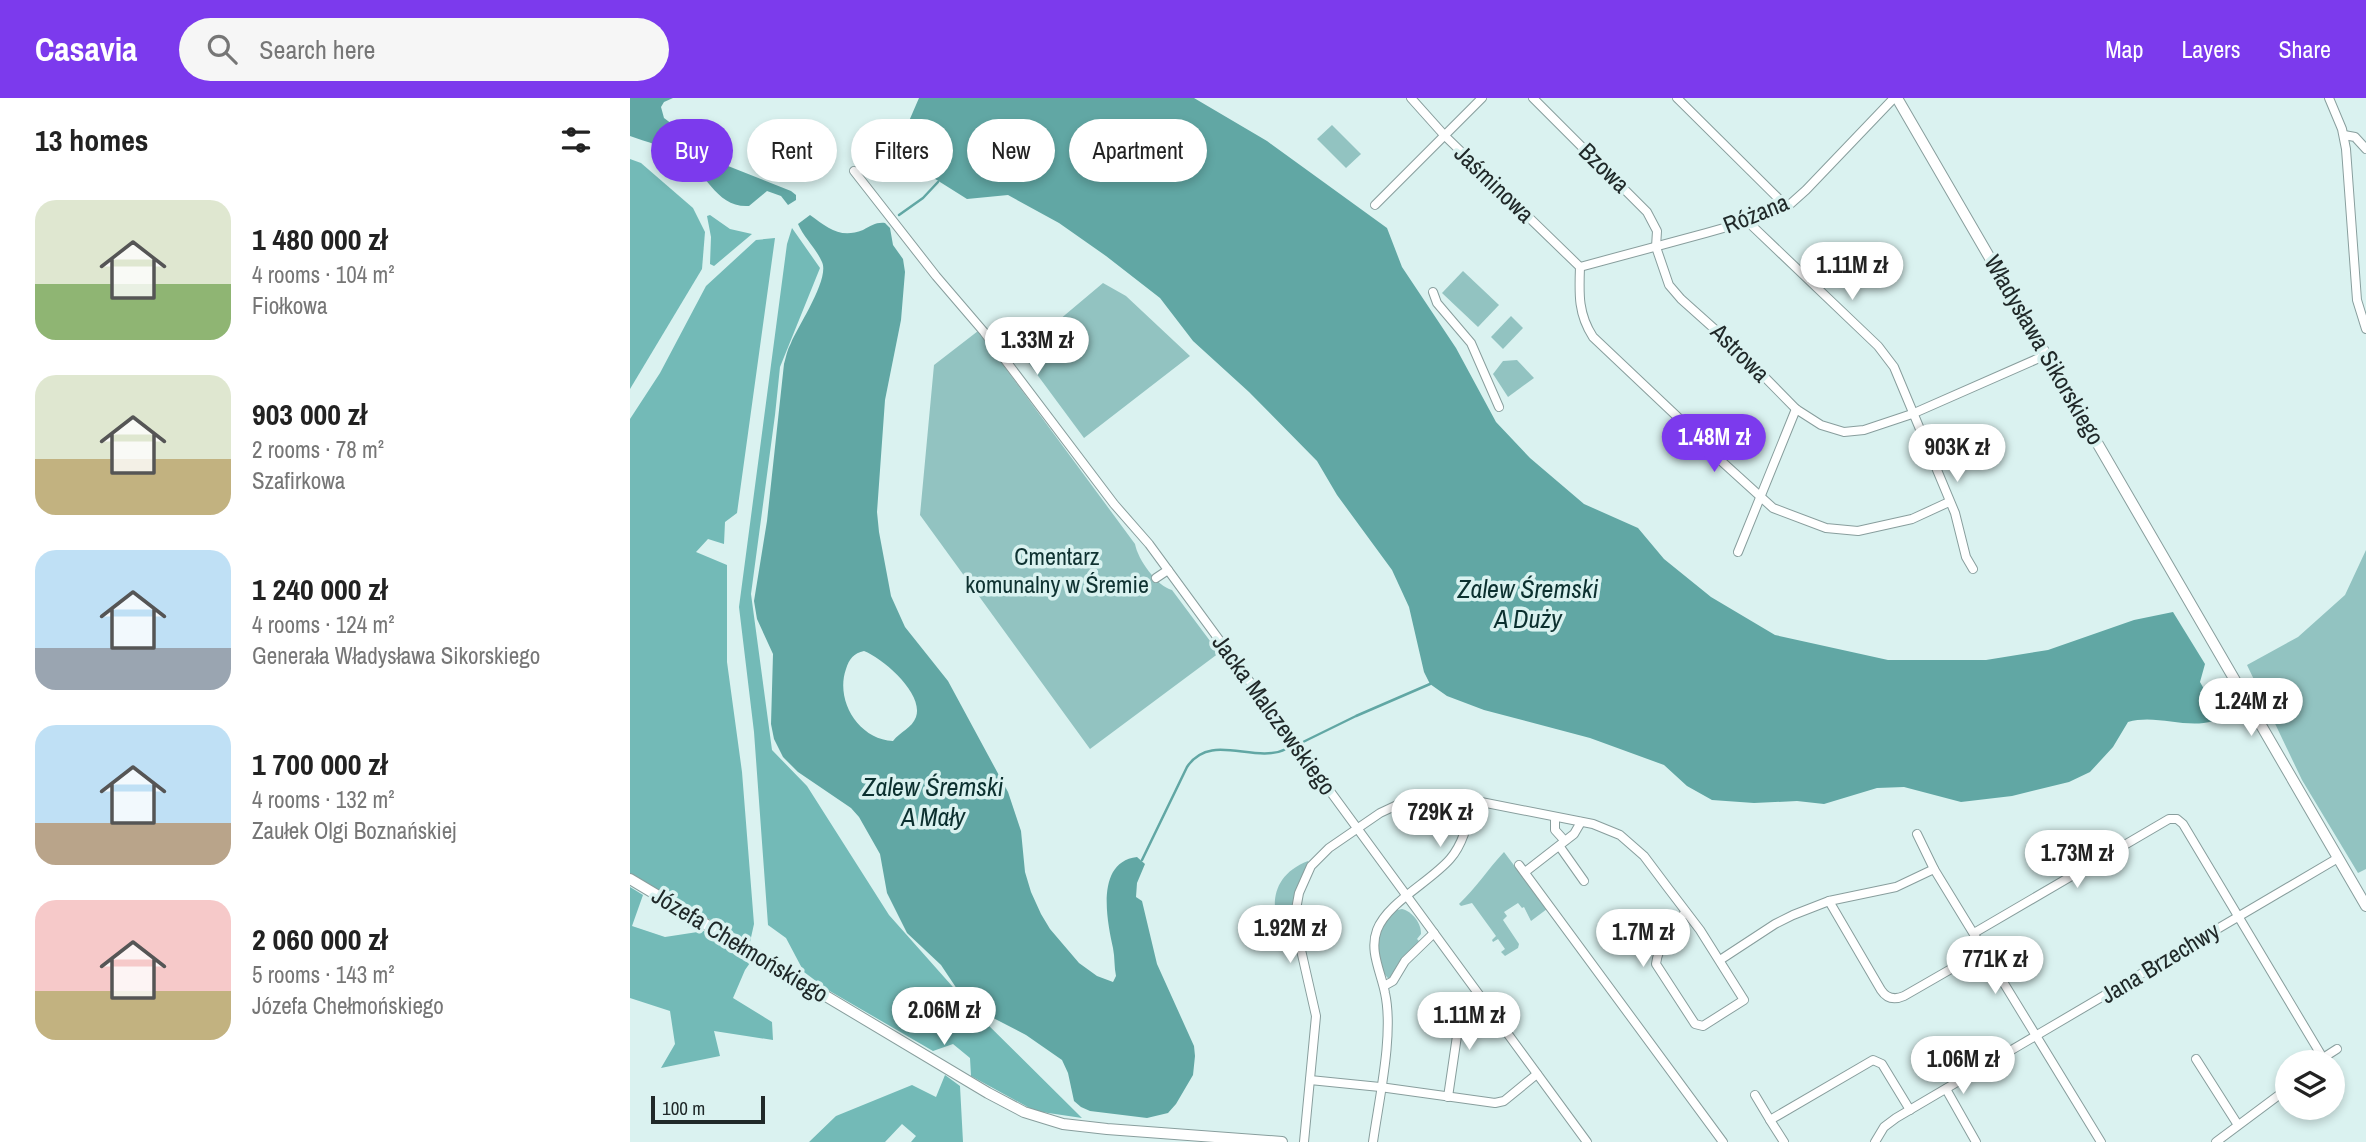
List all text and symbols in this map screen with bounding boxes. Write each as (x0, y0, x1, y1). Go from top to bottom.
search box (179, 18, 669, 81)
text: Casavia (35, 27, 137, 71)
icon: search (203, 30, 241, 68)
text: Search here (259, 32, 375, 67)
text: Map (2105, 33, 2143, 65)
text: Layers (2181, 33, 2240, 65)
text: Share (2278, 33, 2331, 65)
chip: Buy (651, 119, 733, 182)
chip: Rent (747, 119, 837, 182)
chip: Filters (851, 119, 953, 182)
chip: New (967, 119, 1055, 182)
chip: Apartment (1069, 119, 1207, 182)
text: 13 homes (35, 120, 149, 160)
icon: filters (557, 121, 595, 159)
street label: Bzowa (1572, 135, 1637, 199)
street label: Jaśminowa (1448, 137, 1542, 229)
street label: Różana (1718, 186, 1793, 241)
text: 1 480 000 zł (252, 219, 387, 259)
icon: home (91, 228, 175, 312)
pin: 1.11M zł (1780, 242, 1924, 302)
text: 1.11M zł (1816, 249, 1888, 280)
street label: Władysława Sikorskiego (1977, 249, 2112, 450)
text: 4 rooms · 104 m² (252, 259, 395, 290)
text: Fiołkowa (252, 290, 327, 321)
street label: Astrowa (1704, 315, 1777, 389)
pin: 1.33M zł (965, 317, 1109, 377)
text: 1.33M zł (1001, 324, 1073, 355)
text: 903 000 zł (252, 394, 367, 434)
icon: home (91, 403, 175, 487)
pin: 1.48M zł (1642, 414, 1786, 474)
text: 1.48M zł (1678, 421, 1750, 452)
pin: 903K zł (1892, 424, 2022, 484)
text: 903K zł (1925, 431, 1990, 462)
text: 2 rooms · 78 m² (252, 434, 384, 465)
text: Szafirkowa (252, 465, 345, 496)
park label: Cmentarz komunalny w Śremie (965, 540, 1149, 600)
text: 1 240 000 zł (252, 569, 387, 609)
water label: Zalew Śremski A Duży (1457, 571, 1599, 636)
icon: home (91, 578, 175, 662)
text: 4 rooms · 124 m² (252, 609, 395, 640)
street label: Jacka Malczewskiego (1206, 628, 1344, 801)
text: Generała Władysława Sikorskiego (252, 640, 540, 671)
pin: 1.24M zł (2179, 678, 2323, 738)
text: 1.24M zł (2215, 685, 2287, 716)
text: 1 700 000 zł (252, 744, 387, 784)
icon: home (91, 753, 175, 837)
water label: Zalew Śremski A Mały (862, 769, 1004, 834)
text: 4 rooms · 132 m² (252, 784, 395, 815)
pin: 729K zł (1375, 790, 1505, 849)
text: 729K zł (1408, 796, 1473, 827)
text: Zaułek Olgi Boznańskiej (252, 815, 456, 846)
pin: 1.73M zł (2005, 830, 2149, 890)
text: 1.73M zł (2041, 837, 2113, 868)
street label: Józefa Chełmońskiego (646, 879, 835, 1009)
pin: 1.92M zł (1218, 906, 1362, 965)
pin: 1.7M zł (1578, 910, 1708, 969)
text: 1.92M zł (1254, 912, 1326, 943)
street label: Jana Brzechwy (2094, 914, 2225, 1010)
text: 1.7M zł (1612, 916, 1674, 947)
text: 2 060 000 zł (252, 919, 387, 959)
icon: home (91, 928, 175, 1012)
pin: 771K zł (1930, 936, 2060, 996)
text: 771K zł (1963, 943, 2028, 974)
text: 5 rooms · 143 m² (252, 959, 395, 990)
pin: 2.06M zł (872, 988, 1016, 1047)
text: Józefa Chełmońskiego (252, 990, 444, 1021)
pin: 1.11M zł (1397, 992, 1541, 1052)
text: 2.06M zł (908, 994, 980, 1025)
text: 1.11M zł (1433, 999, 1505, 1030)
pin: 1.06M zł (1891, 1037, 2035, 1096)
text: 1.06M zł (1927, 1043, 1999, 1074)
map controls (2275, 1050, 2345, 1120)
button: layers (2275, 1050, 2345, 1120)
scale bar (651, 1093, 765, 1125)
text: 100 m (662, 1095, 705, 1121)

